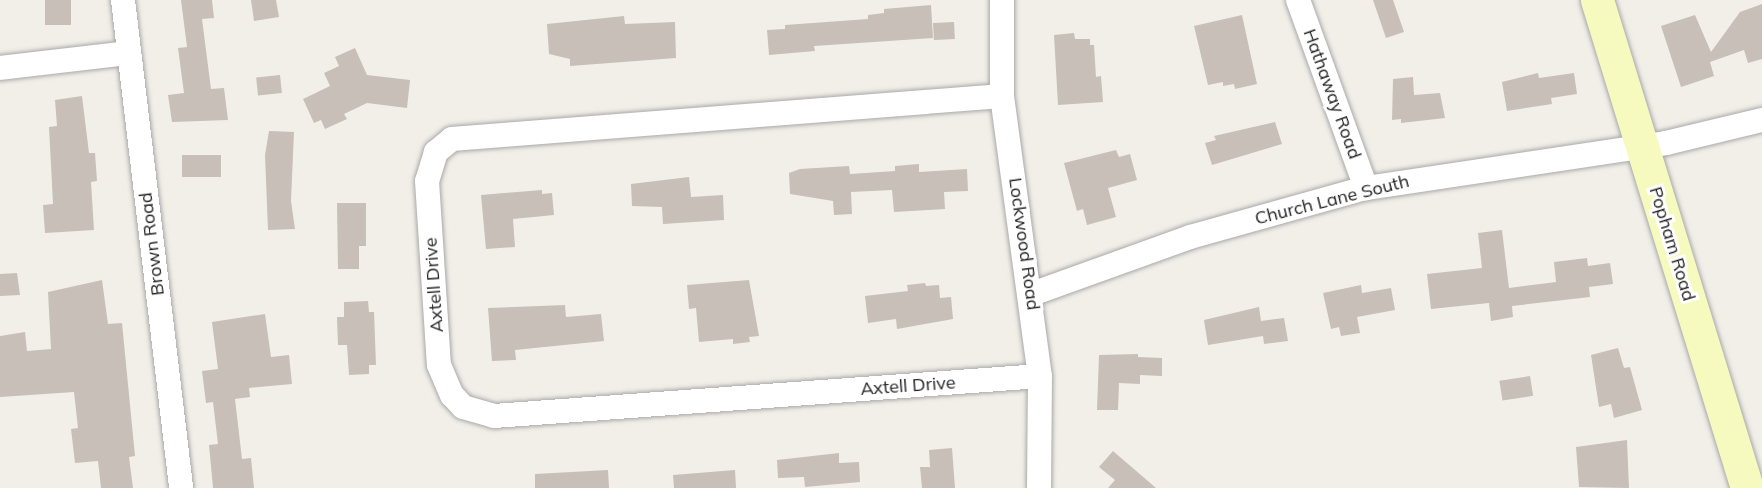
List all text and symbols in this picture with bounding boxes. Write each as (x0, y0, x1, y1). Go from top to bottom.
street label: Hathaway Road (1298, 26, 1366, 162)
street label: Church Lane South (1253, 170, 1411, 230)
street label: Lockwood Road (1004, 176, 1044, 312)
street label: Popham Road (1644, 184, 1700, 304)
street label: Brown Road (135, 191, 169, 297)
street label: Axtell Drive (420, 237, 448, 333)
street label: Axtell Drive (860, 372, 956, 400)

